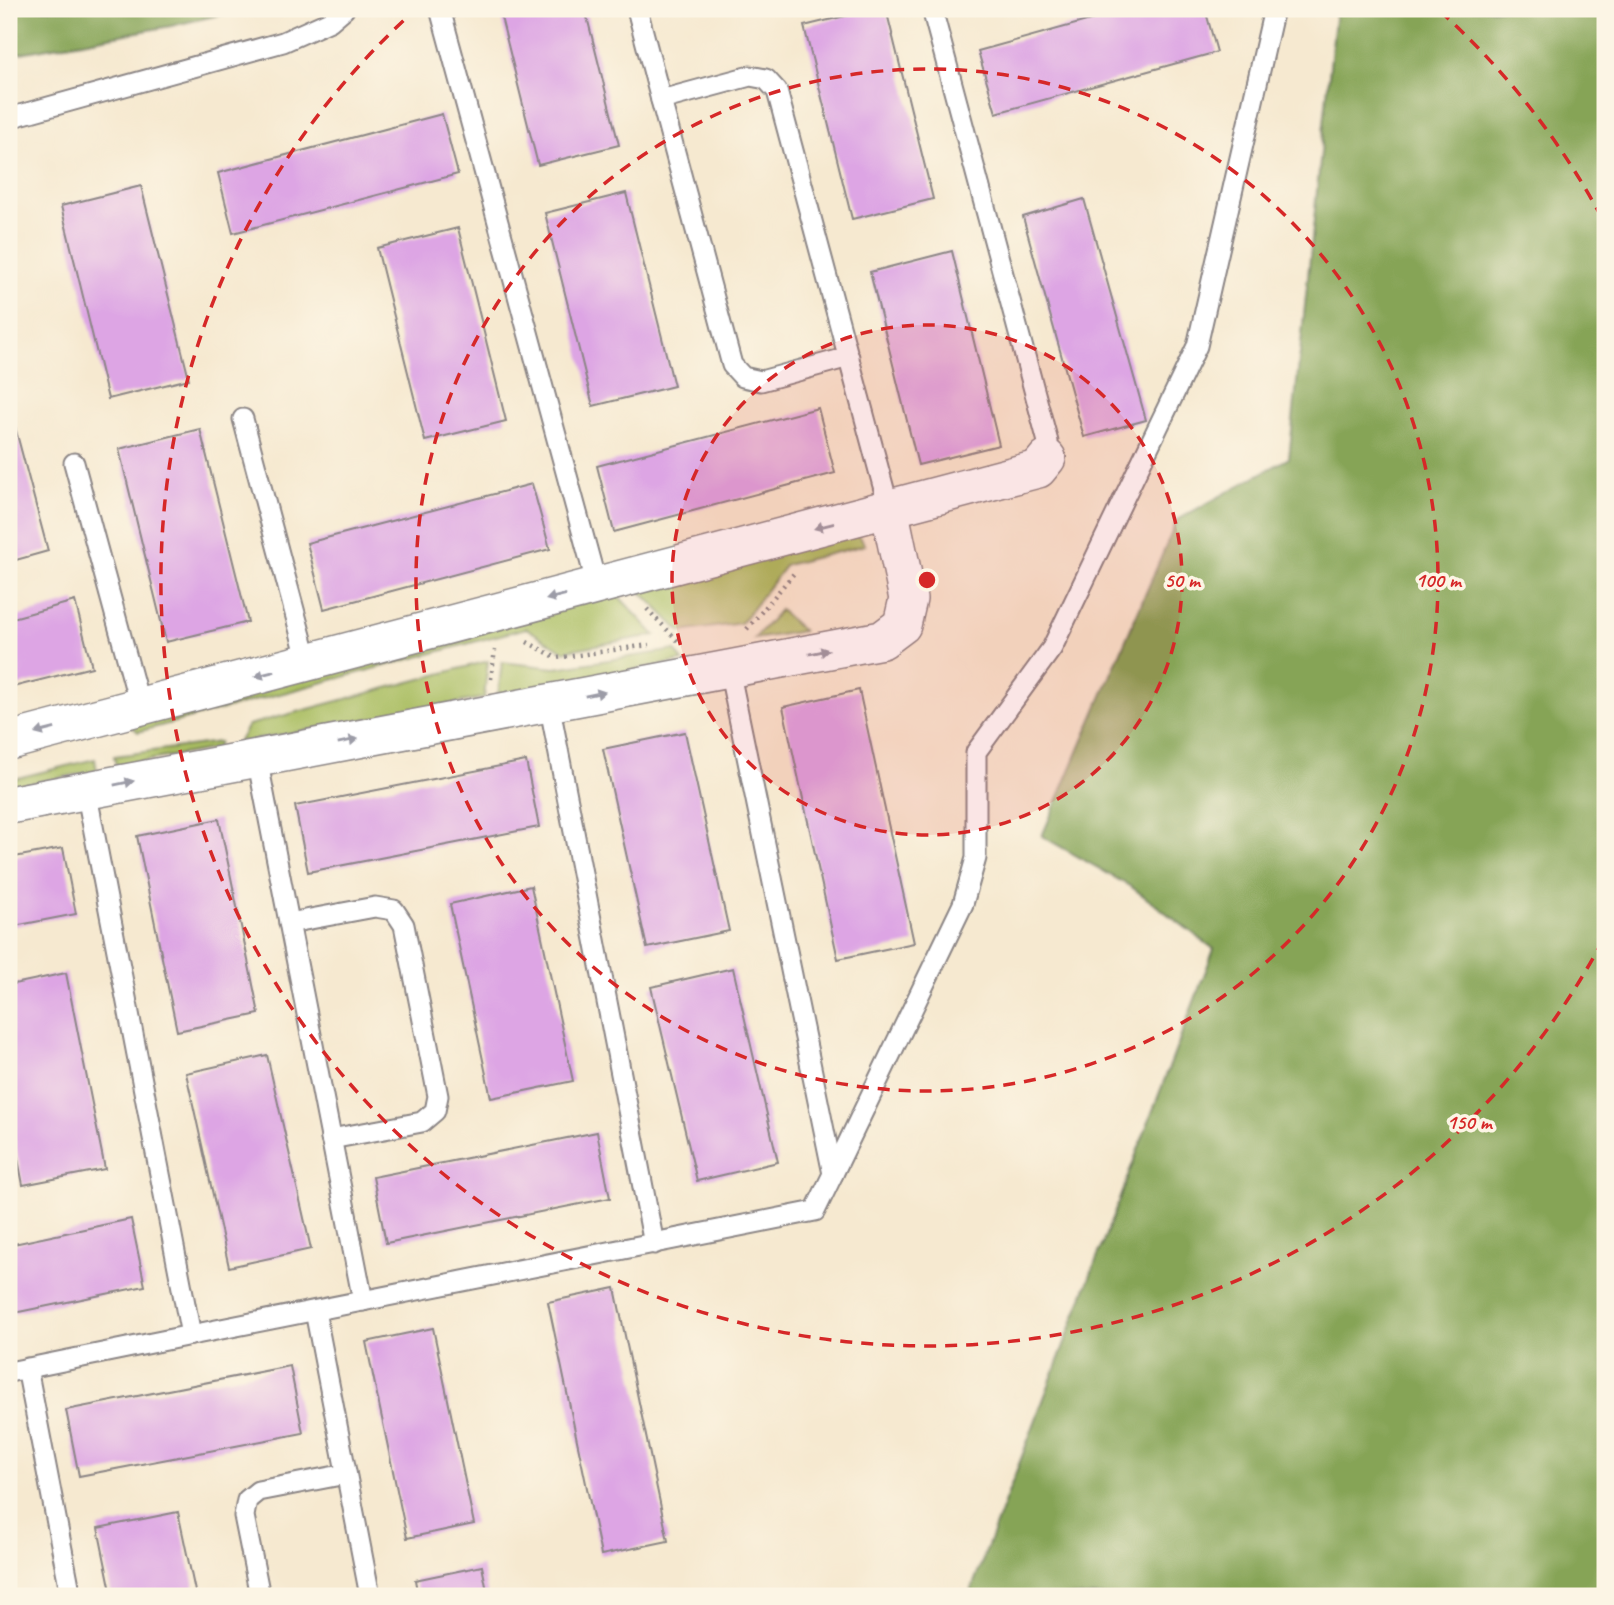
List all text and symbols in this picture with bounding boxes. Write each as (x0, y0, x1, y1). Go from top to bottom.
one-way arrow (812, 521, 834, 532)
text: 50 m (1164, 567, 1202, 593)
text: 100 m (1415, 567, 1463, 593)
centre of rings (915, 568, 939, 592)
one-way arrow (545, 592, 567, 603)
one-way arrow (808, 646, 830, 657)
one-way arrow (254, 669, 275, 679)
one-way arrow (584, 689, 606, 700)
one-way arrow (34, 726, 56, 737)
one-way arrow (337, 735, 359, 746)
one-way arrow (113, 777, 135, 788)
text: 150 m (1446, 1109, 1494, 1135)

